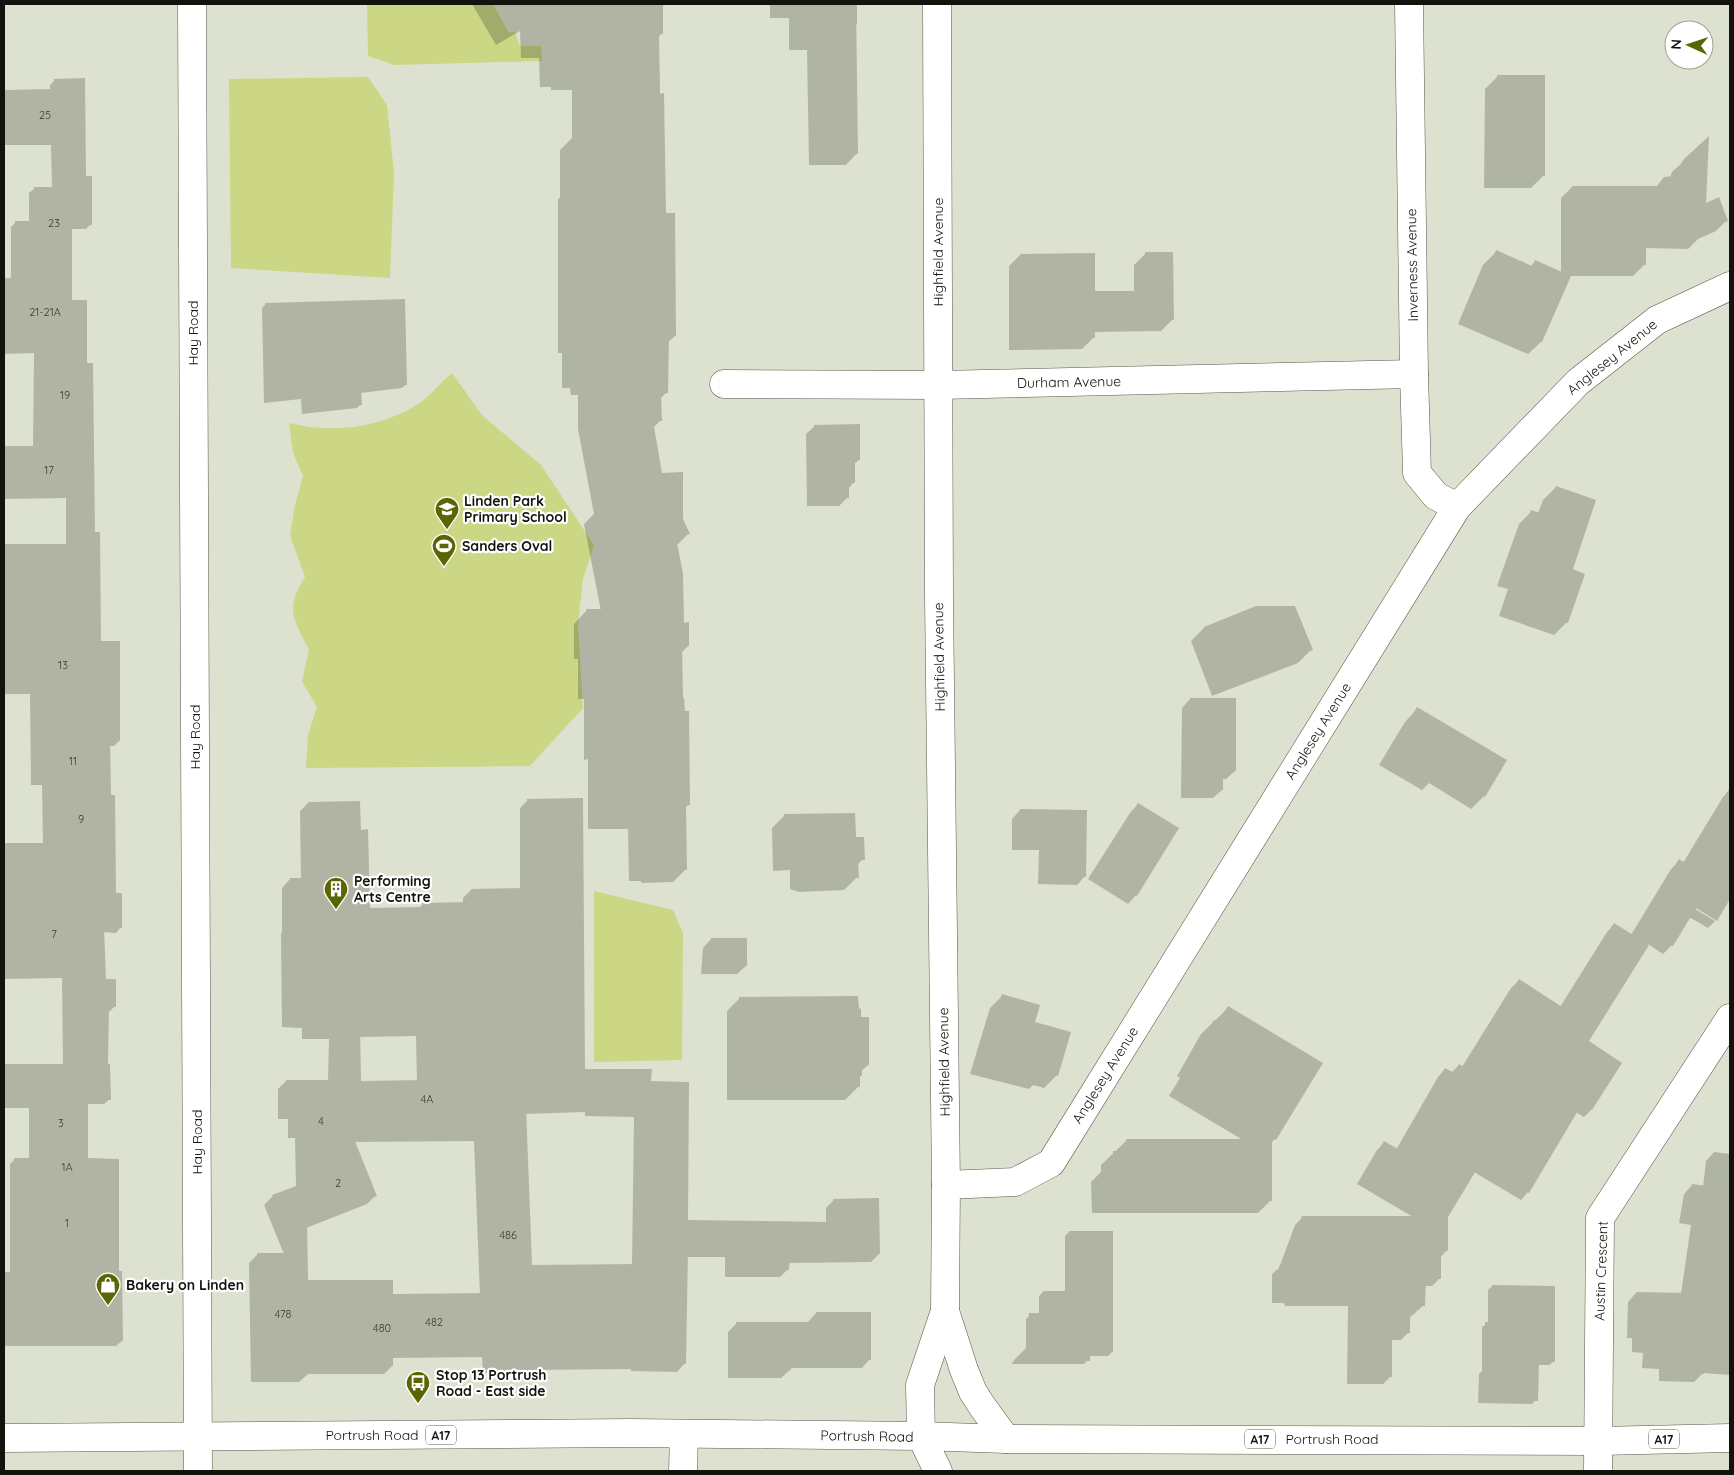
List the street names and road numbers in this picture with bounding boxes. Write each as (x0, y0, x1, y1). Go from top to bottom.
street label: Highfield Avenue (929, 197, 947, 306)
street label: Inverness Avenue (1402, 208, 1422, 322)
street label: Hay Road (184, 300, 202, 366)
street label: Anglesey Avenue (1563, 315, 1661, 399)
street label: Durham Avenue (1017, 372, 1121, 392)
street label: Highfield Avenue (929, 602, 949, 712)
street label: Anglesey Avenue (1281, 679, 1355, 783)
street label: Hay Road (186, 704, 204, 770)
street label: Highfield Avenue (934, 1007, 954, 1117)
street label: Anglesey Avenue (1068, 1023, 1142, 1127)
street label: Hay Road (188, 1109, 206, 1175)
street label: Austin Crescent (1590, 1221, 1612, 1321)
street label: Portrush Road (325, 1426, 419, 1444)
road number: A17 (426, 1426, 456, 1444)
street label: Portrush Road (820, 1426, 914, 1446)
road number: A17 (1245, 1430, 1275, 1448)
street label: Portrush Road (1285, 1430, 1379, 1448)
road number: A17 (1649, 1430, 1679, 1448)

